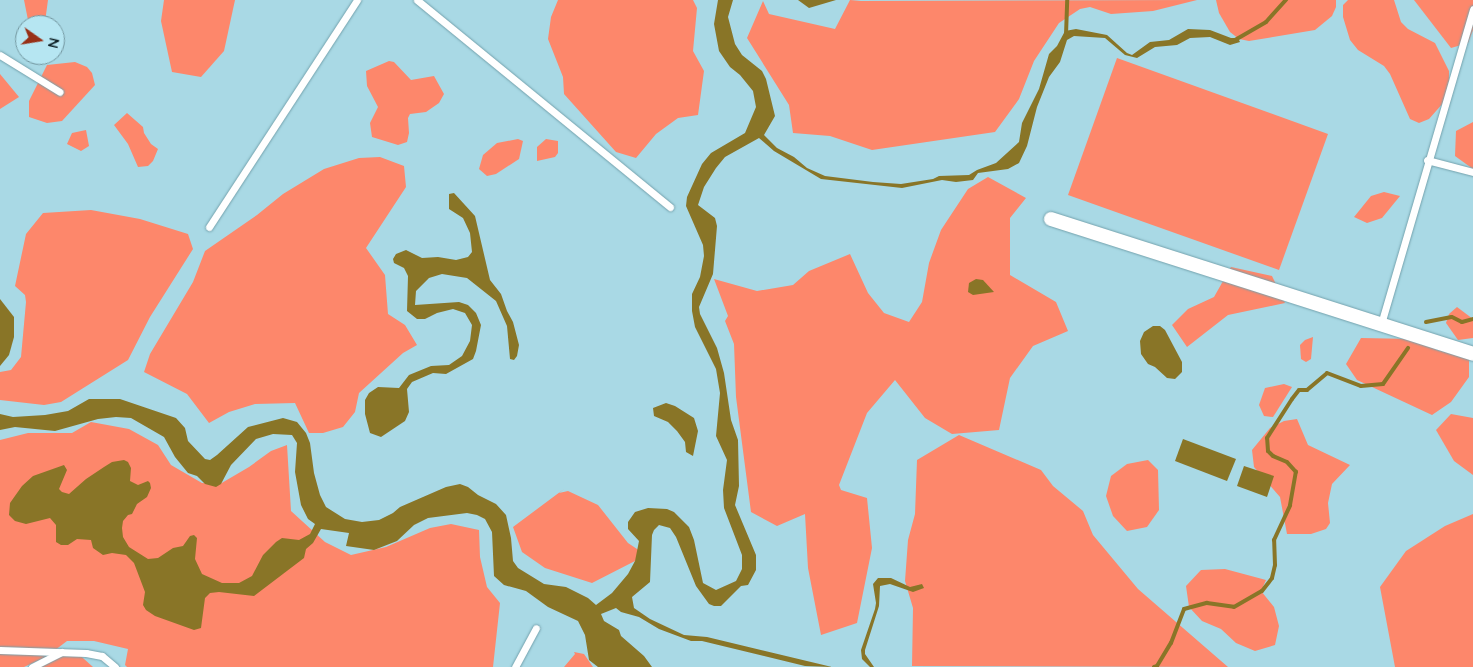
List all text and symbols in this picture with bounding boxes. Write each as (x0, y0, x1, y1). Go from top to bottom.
north arrow (15, 15, 65, 65)
text: N (44, 36, 64, 50)

